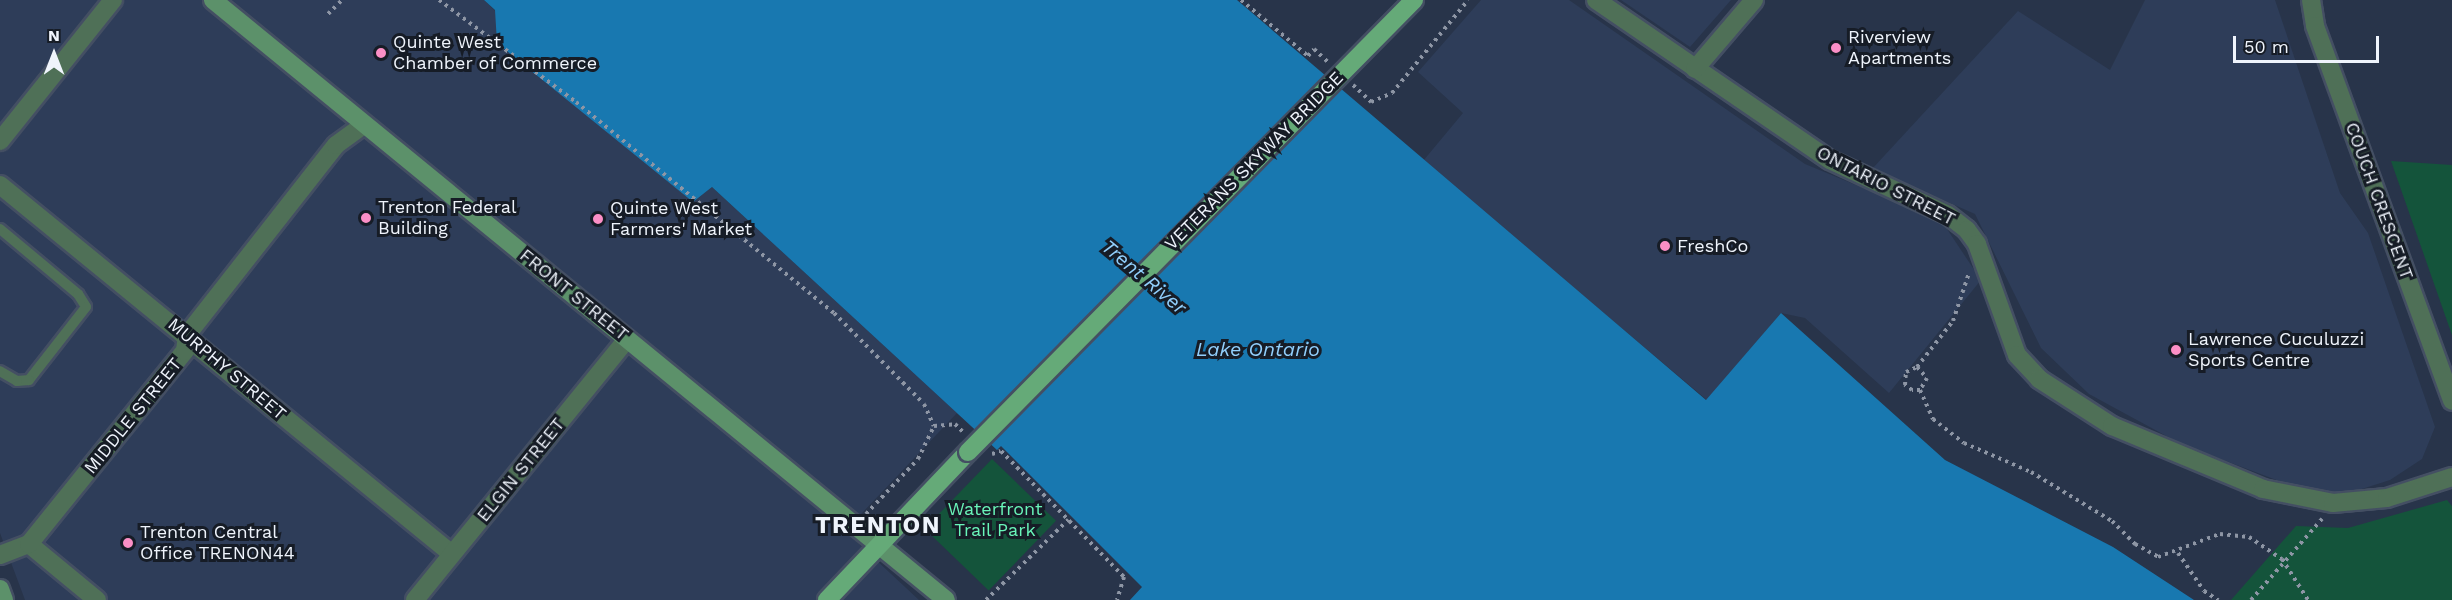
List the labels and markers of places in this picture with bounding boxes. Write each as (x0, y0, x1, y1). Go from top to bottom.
place label: Riverview Apartments (1848, 27, 1951, 70)
place label: Quinte West Chamber of Commerce (393, 32, 598, 74)
marker: Riverview Apartments (1829, 41, 1843, 55)
marker: Quinte West Chamber of Commerce (374, 46, 388, 60)
place label: Trenton Federal Building (378, 197, 517, 240)
place label: Quinte West Farmers' Market (610, 198, 752, 240)
marker: Trenton Federal Building (359, 211, 373, 225)
marker: Quinte West Farmers' Market (591, 212, 605, 226)
place label: FreshCo (1677, 235, 1748, 257)
marker: FreshCo (1658, 239, 1672, 253)
place label: Lawrence Cuculuzzi Sports Centre (2188, 329, 2364, 372)
marker: Lawrence Cuculuzzi Sports Centre (2169, 343, 2183, 357)
place label: Trenton Central Office TRENON44 (140, 522, 295, 564)
marker: Trenton Central Office TRENON44 (121, 536, 135, 550)

